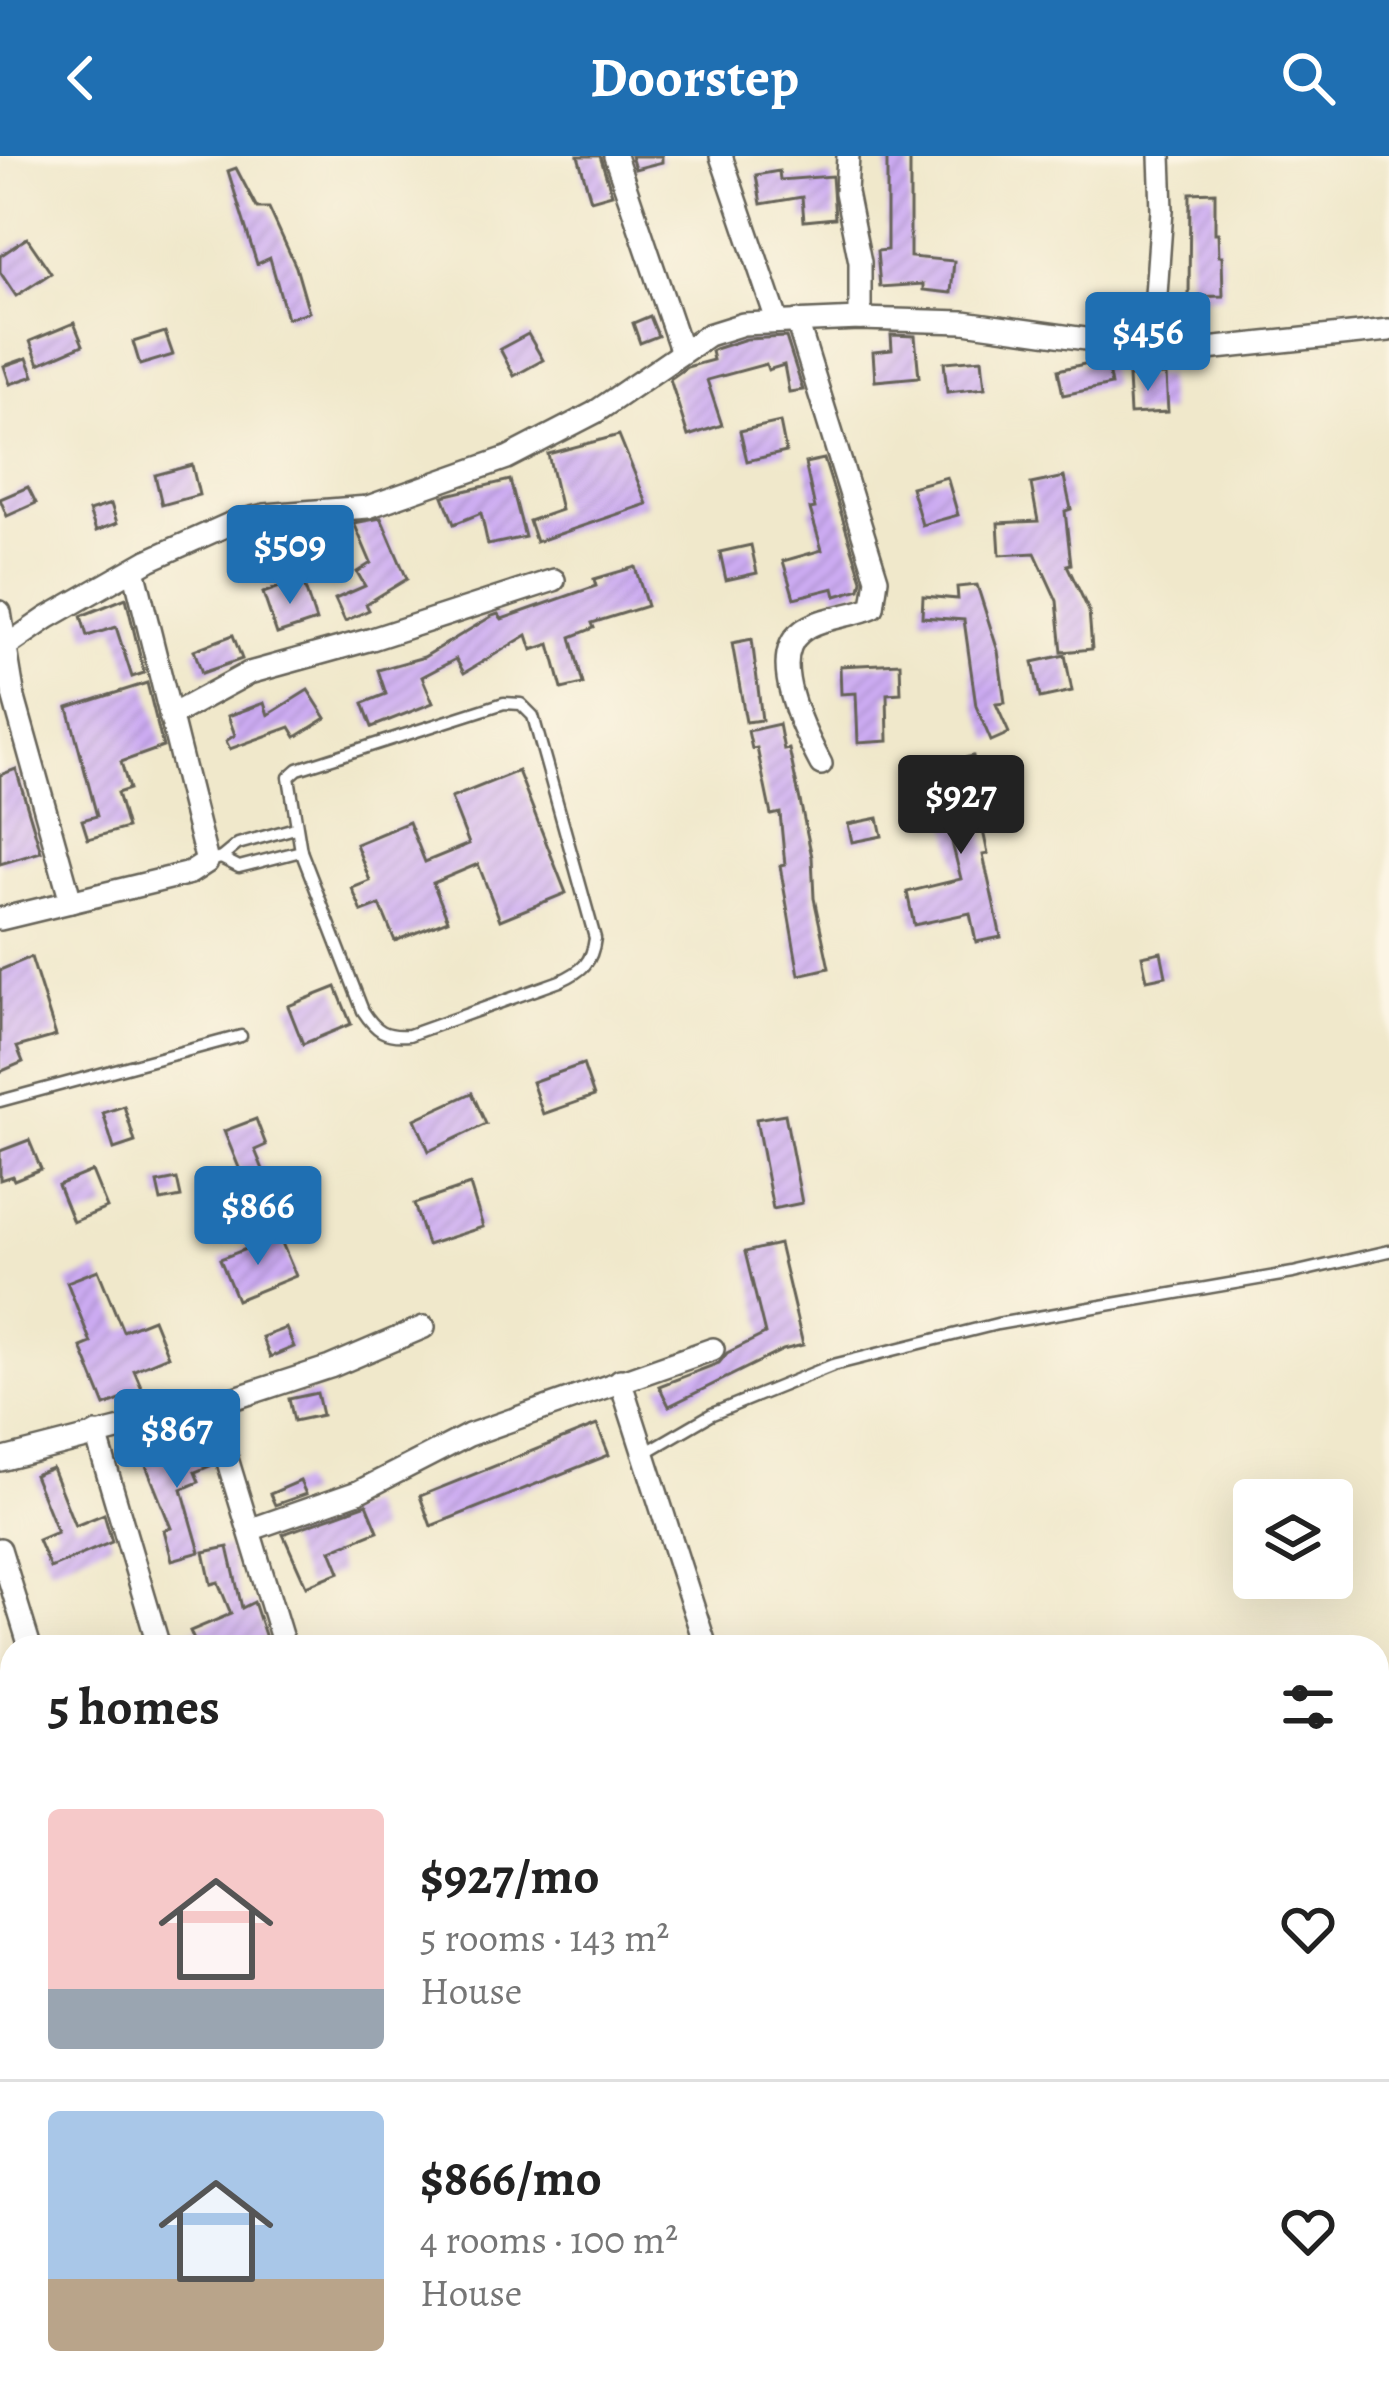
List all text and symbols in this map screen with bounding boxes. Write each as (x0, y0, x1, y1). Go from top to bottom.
text: Doorstep (590, 41, 799, 115)
icon: back (48, 45, 114, 111)
icon: search (1275, 45, 1341, 111)
pin: $456 (1077, 292, 1219, 394)
text: $456 (1112, 304, 1184, 357)
pin: $509 (219, 505, 361, 607)
text: $509 (254, 517, 326, 570)
pin: $927 (890, 755, 1032, 857)
text: $927 (925, 767, 997, 820)
pin: $866 (187, 1166, 329, 1268)
text: $866 (221, 1178, 295, 1231)
pin: $867 (106, 1389, 248, 1491)
text: $867 (141, 1401, 213, 1454)
map controls (1233, 1479, 1353, 1599)
button: layers (1233, 1479, 1353, 1599)
text: 5 homes (48, 1672, 220, 1742)
icon: filters (1275, 1674, 1341, 1740)
text: $927/mo (420, 1841, 600, 1911)
icon: home (144, 1857, 288, 2001)
icon: heart (1275, 1896, 1341, 1962)
text: 5 rooms · 143 m² (420, 1911, 669, 1964)
text: House (420, 1964, 522, 2017)
text: $866/mo (420, 2143, 602, 2213)
icon: home (144, 2159, 288, 2303)
icon: heart (1275, 2198, 1341, 2264)
text: 4 rooms · 100 m² (420, 2213, 678, 2266)
text: House (420, 2266, 522, 2319)

